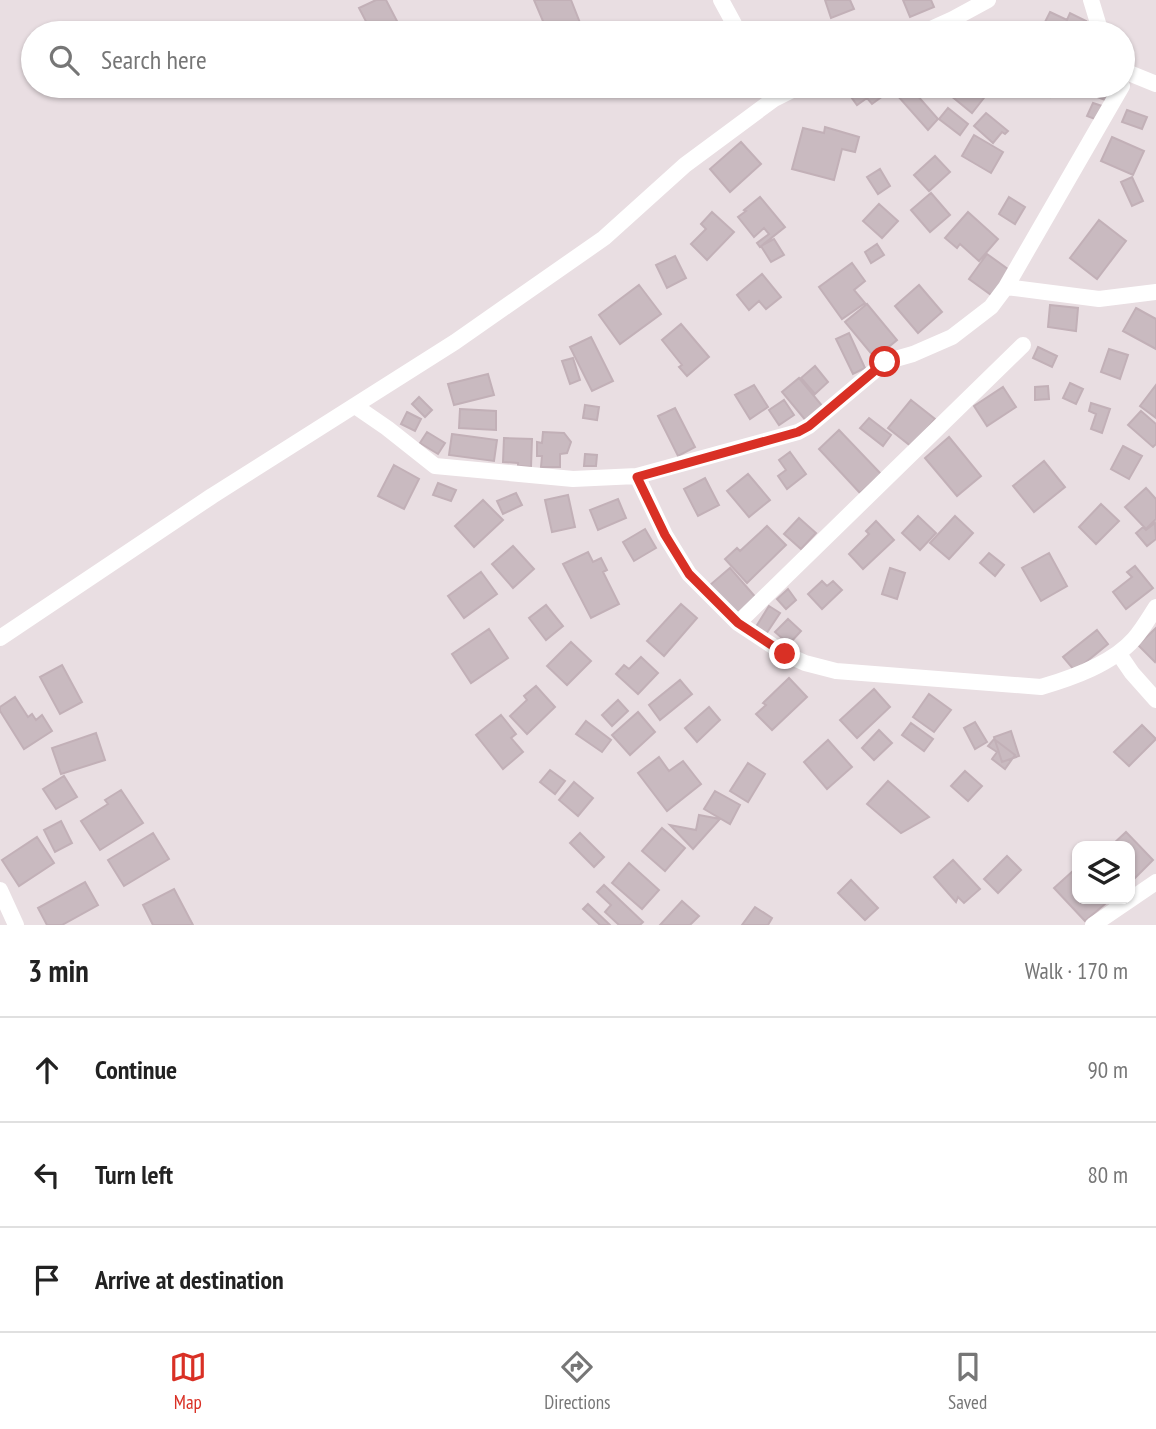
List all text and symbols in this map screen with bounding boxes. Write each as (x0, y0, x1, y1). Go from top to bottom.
search box (21, 21, 1135, 98)
icon: search (45, 41, 83, 79)
text: Search here (101, 43, 207, 76)
route start (869, 346, 900, 377)
route end (769, 638, 800, 669)
map controls (1072, 841, 1135, 904)
button: layers (1072, 841, 1135, 904)
text: 3 min (28, 951, 89, 990)
text: Walk · 170 m (1025, 956, 1128, 985)
icon: ahead (28, 1051, 66, 1089)
text: Continue (95, 1053, 177, 1086)
text: 90 m (1087, 1055, 1128, 1084)
icon: left (28, 1156, 66, 1194)
text: Turn left (95, 1158, 173, 1191)
text: 80 m (1087, 1160, 1128, 1189)
icon: arrive (28, 1261, 66, 1299)
text: Arrive at destination (95, 1263, 284, 1296)
tab: Map (169, 1348, 207, 1414)
tab: Directions (544, 1348, 610, 1414)
tab: Saved (948, 1348, 987, 1414)

